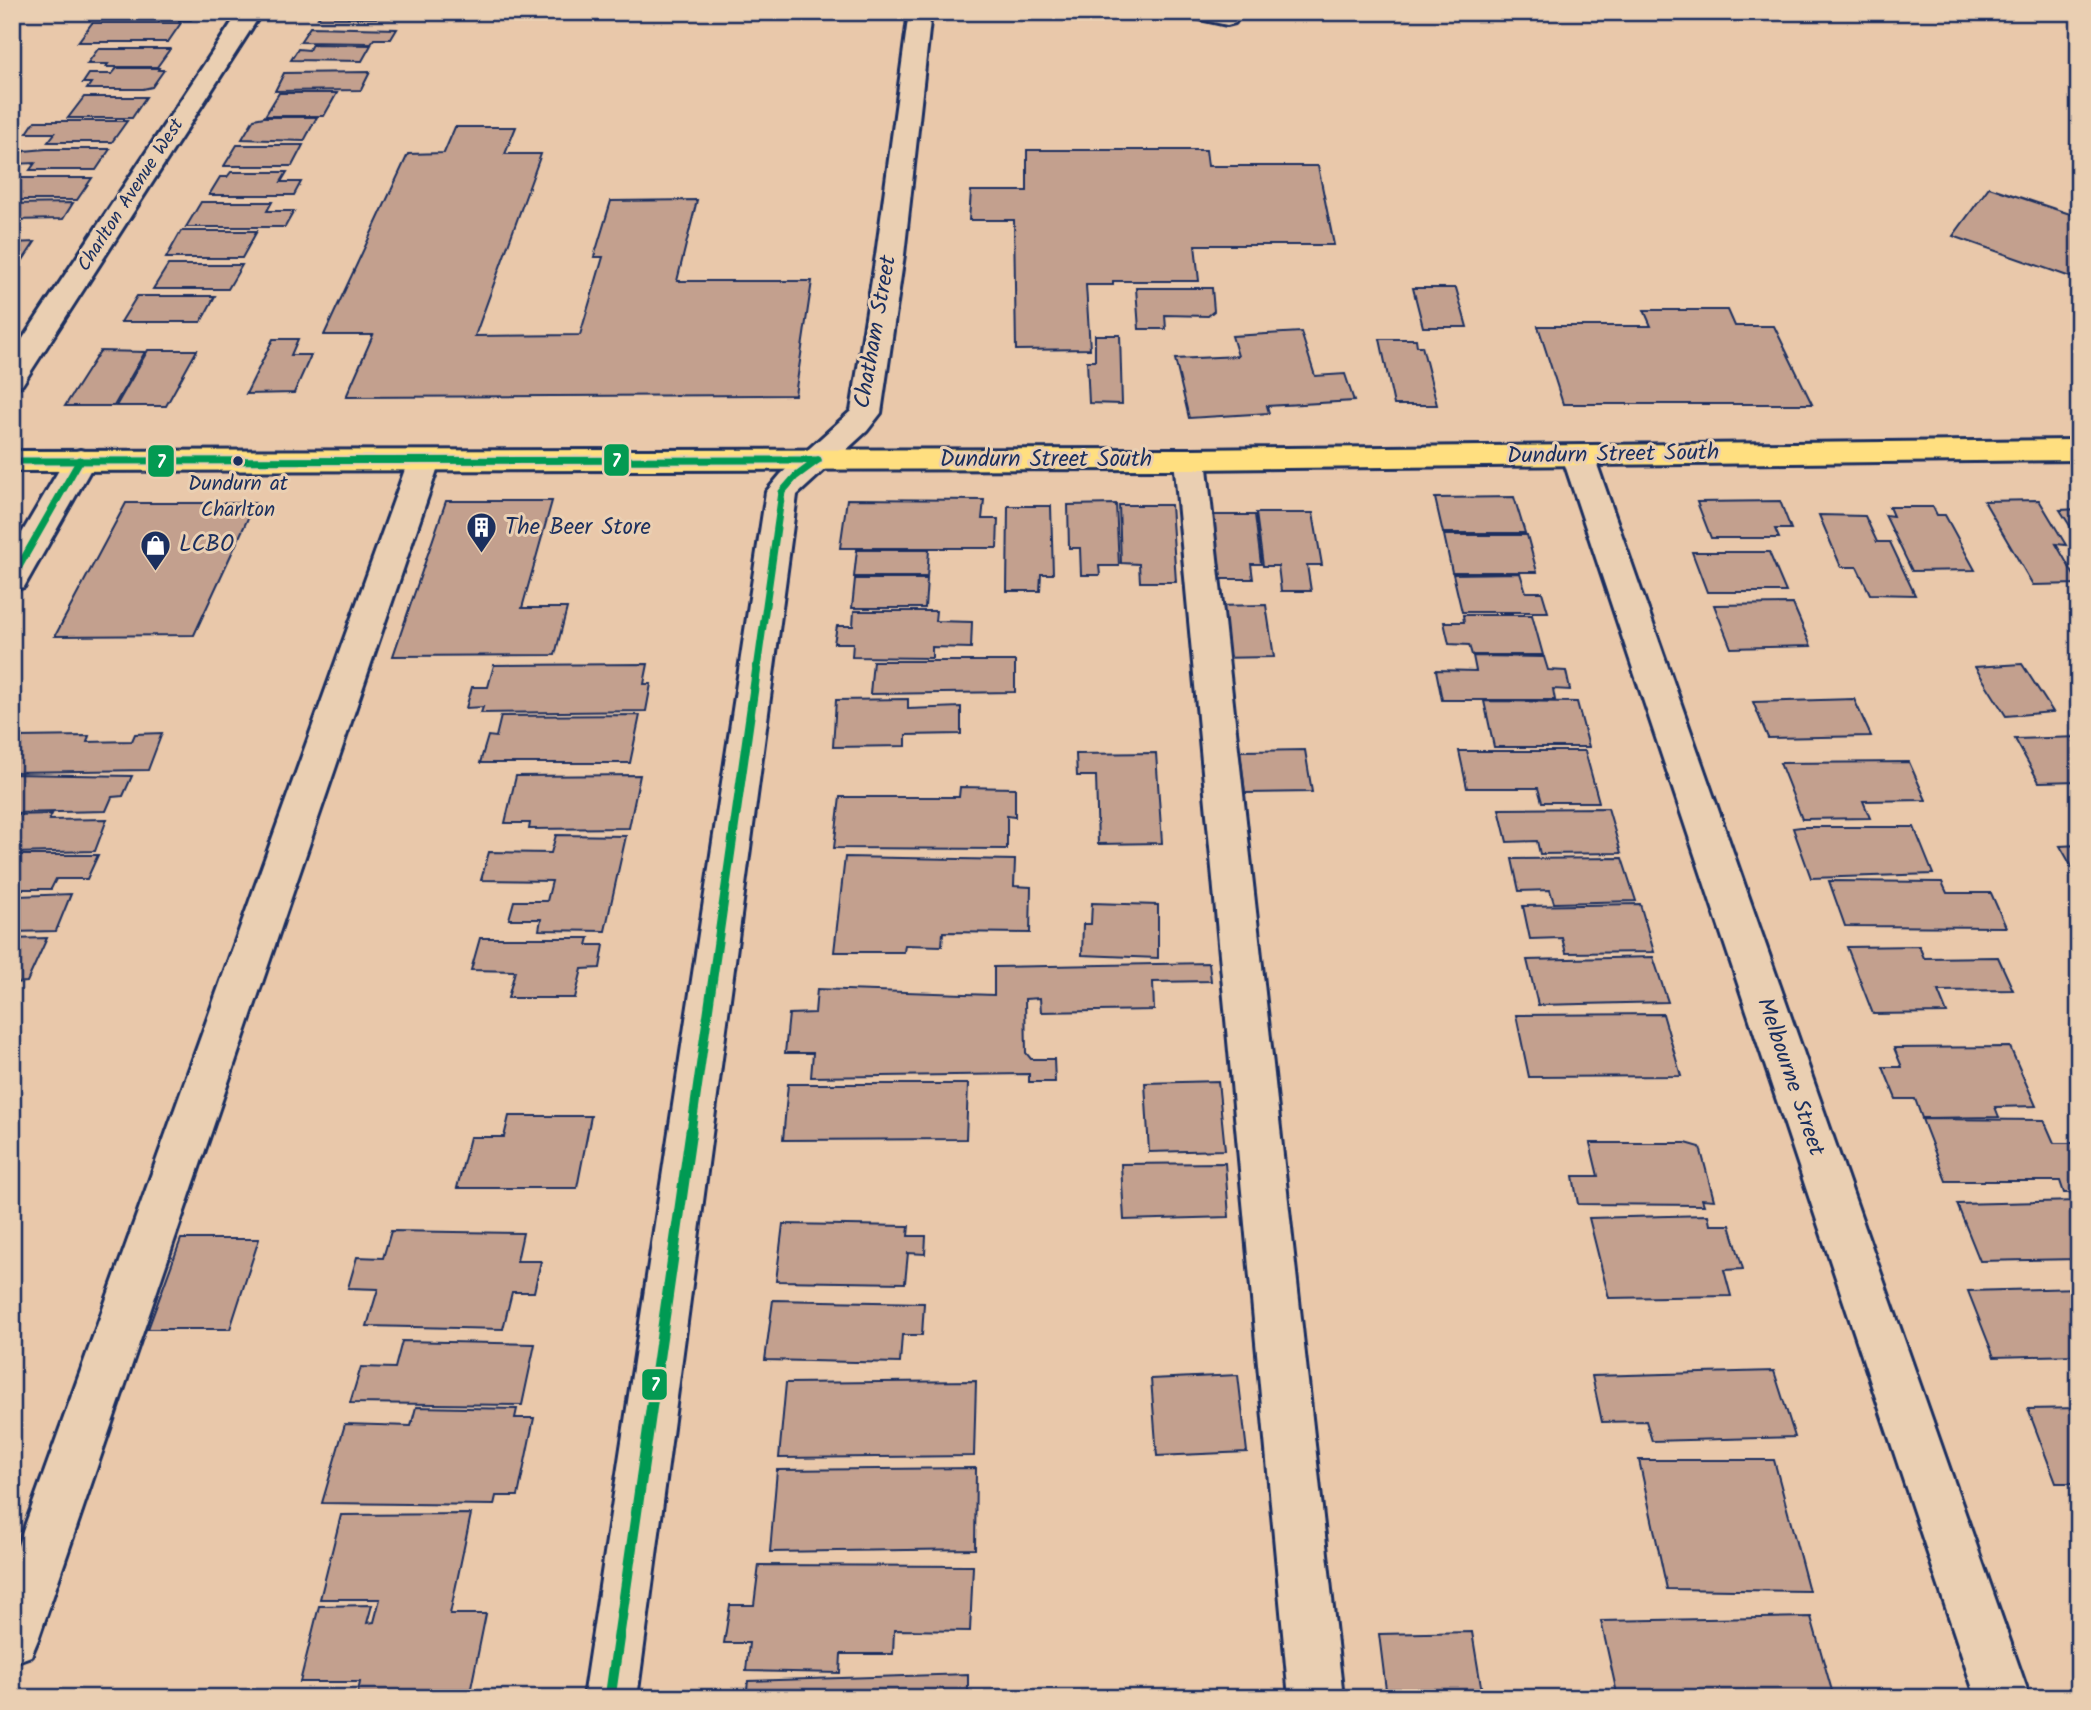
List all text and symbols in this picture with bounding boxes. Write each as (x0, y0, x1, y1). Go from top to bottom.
street label: Charlton Avenue West (70, 112, 192, 278)
street label: Chatham Street (845, 252, 907, 411)
street label: Dundurn Street South (1507, 435, 1719, 475)
street label: Dundurn Street South (940, 442, 1152, 478)
line badge: 7 (603, 443, 630, 477)
line badge: 7 (147, 444, 175, 478)
text: 7 (612, 447, 622, 477)
text: 7 (157, 448, 167, 478)
marker: Dundurn at Charlton (231, 454, 245, 468)
place label: Dundurn at Charlton (188, 468, 289, 527)
place label: The Beer Store (505, 510, 651, 546)
building icon: The Beer Store (465, 511, 499, 555)
place label: LCBO (179, 527, 234, 563)
shop icon: LCBO (139, 528, 173, 572)
street label: Melbourne Street (1746, 993, 1834, 1162)
line badge: 7 (641, 1368, 668, 1401)
text: 7 (651, 1371, 661, 1401)

